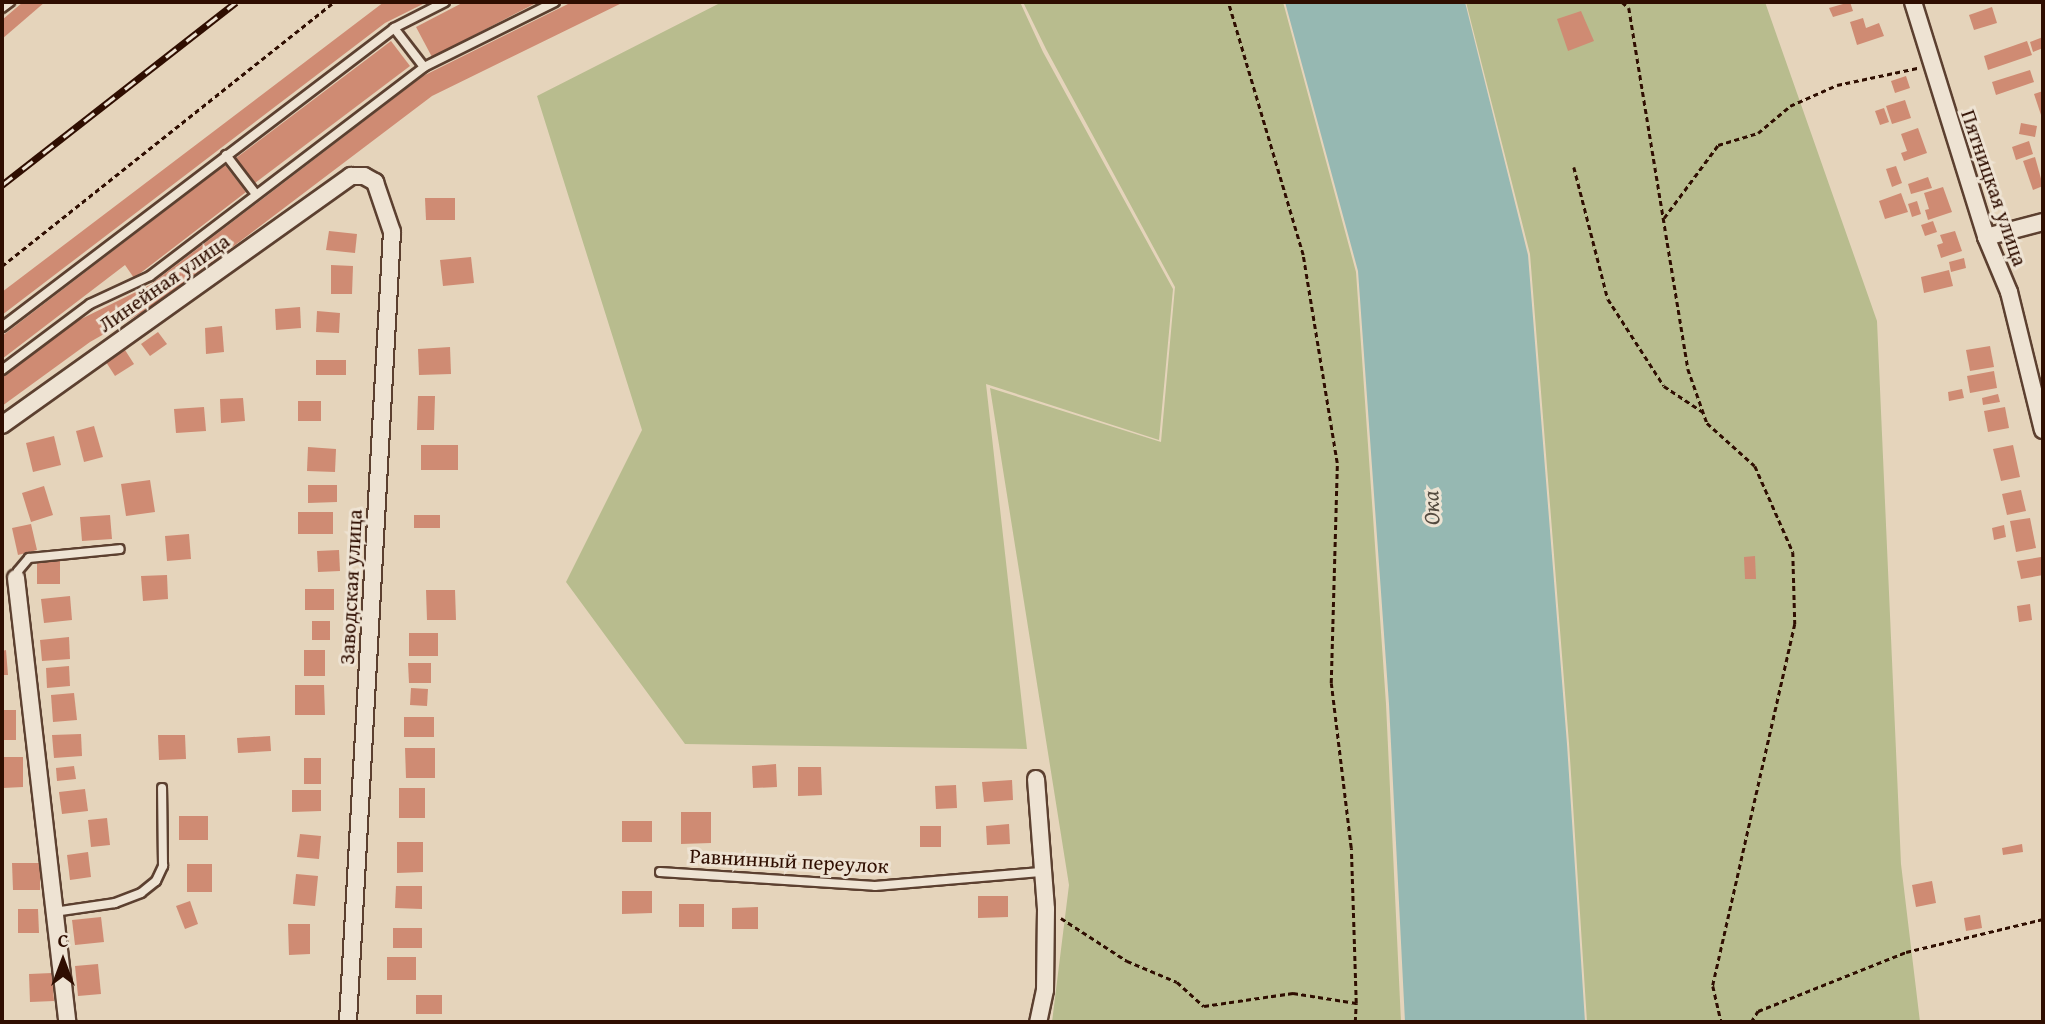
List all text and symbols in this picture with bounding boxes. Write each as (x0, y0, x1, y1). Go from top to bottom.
street label: Пятницкая улица (1955, 106, 2033, 270)
street label: Линейная улица (94, 228, 234, 338)
water label: Ока (1417, 490, 1445, 526)
street label: Заводская улица (334, 509, 368, 665)
street label: Равнинный переулок (689, 843, 889, 879)
north arrow (28, 926, 98, 996)
text: С (58, 926, 68, 954)

